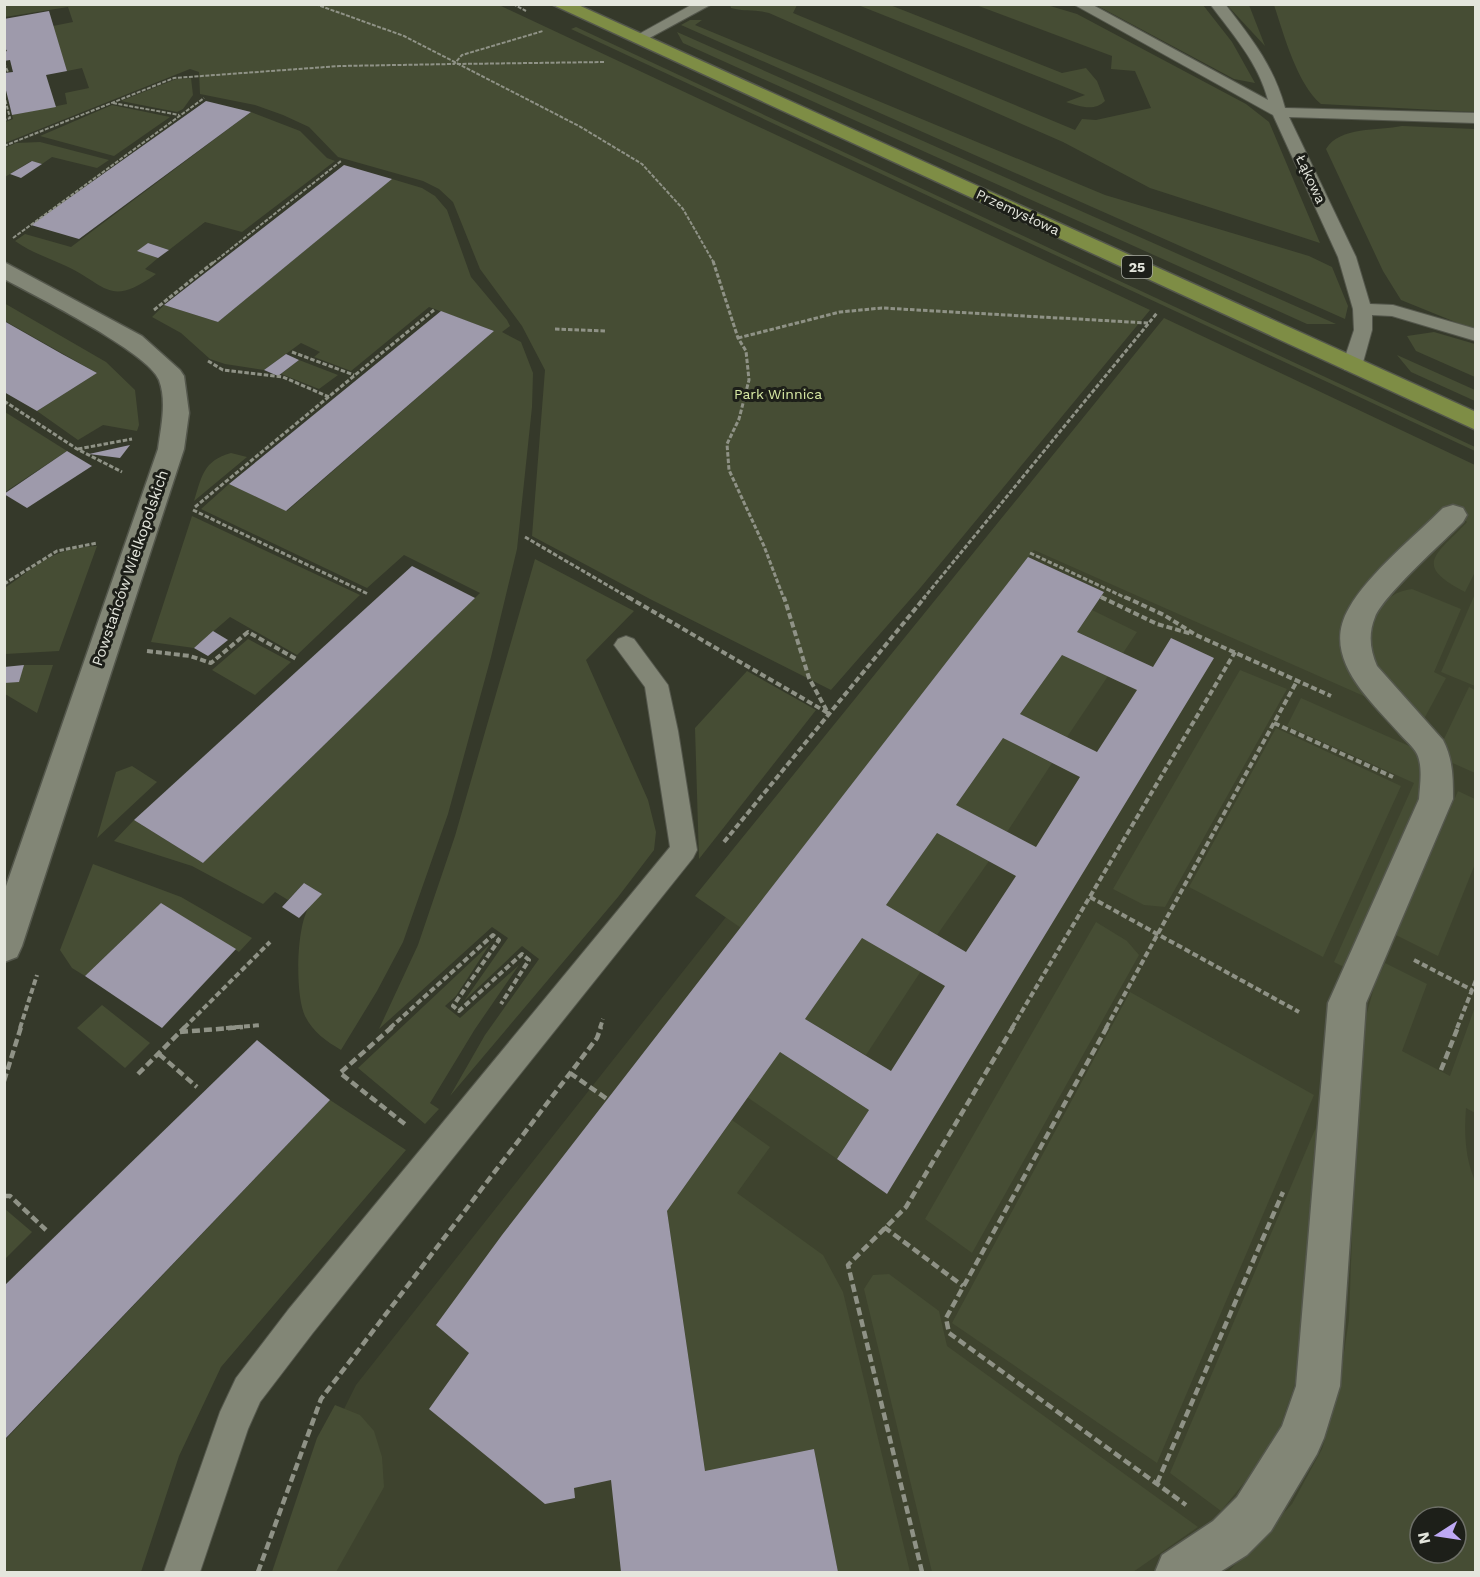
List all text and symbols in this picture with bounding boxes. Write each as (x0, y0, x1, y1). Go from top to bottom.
street label: Łąkowa (1293, 152, 1329, 206)
street label: Przemysłowa (974, 186, 1062, 238)
road number: 25 (1122, 256, 1152, 278)
park label: Park Winnica (734, 386, 822, 402)
street label: Powstańców Wielkopolskich (88, 468, 172, 668)
north arrow (1408, 1505, 1468, 1565)
text: N (1413, 1530, 1434, 1546)

